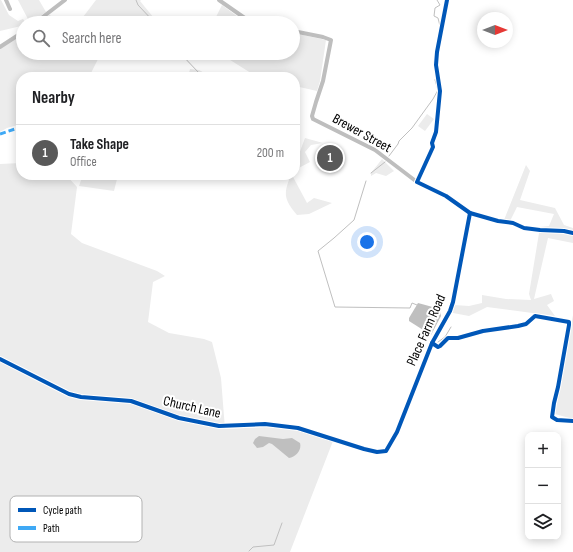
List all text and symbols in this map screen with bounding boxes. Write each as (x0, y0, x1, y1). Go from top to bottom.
north arrow (477, 12, 513, 48)
search box (16, 16, 300, 60)
icon: search (30, 27, 52, 49)
text: Search here (62, 29, 122, 48)
text: Nearby (32, 88, 75, 108)
street label: Brewer Street (330, 110, 394, 156)
text: Take Shape (70, 135, 129, 154)
pin: 1 (317, 143, 343, 173)
text: 1 (42, 145, 48, 161)
text: 200 m (257, 145, 284, 161)
text: Office (70, 154, 97, 170)
your location (357, 232, 377, 252)
street label: Place Farm Road (403, 292, 449, 368)
street label: Church Lane (162, 392, 222, 422)
map controls (525, 432, 561, 540)
button: + (525, 432, 561, 468)
button: − (525, 468, 561, 504)
legend (10, 496, 142, 542)
text: Cycle path (43, 504, 82, 517)
button: layers (525, 504, 561, 540)
text: Path (43, 522, 60, 535)

